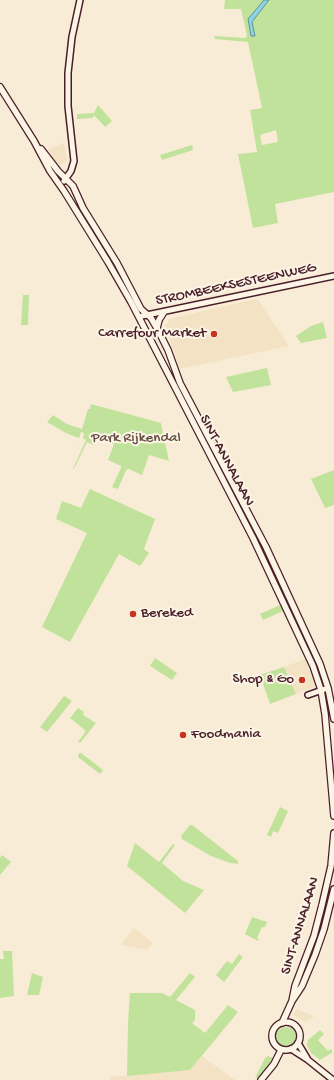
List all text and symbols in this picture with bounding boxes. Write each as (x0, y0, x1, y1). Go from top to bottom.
street label: STROMBEEKSESTEENWEG (154, 259, 318, 311)
place label: Carrefour Market (98, 325, 206, 343)
marker: Carrefour Market (209, 329, 219, 339)
street label: SINT-ANNALAAN (194, 412, 258, 510)
park label: Park Rijkendal (91, 430, 181, 448)
place label: Bereked (141, 605, 193, 623)
marker: Bereked (128, 609, 138, 619)
place label: Shop & Go (233, 671, 294, 689)
marker: Shop & Go (297, 675, 307, 685)
place label: Foodmania (191, 726, 261, 744)
marker: Foodmania (178, 730, 188, 740)
street label: SINT-ANNALAAN (278, 875, 324, 977)

